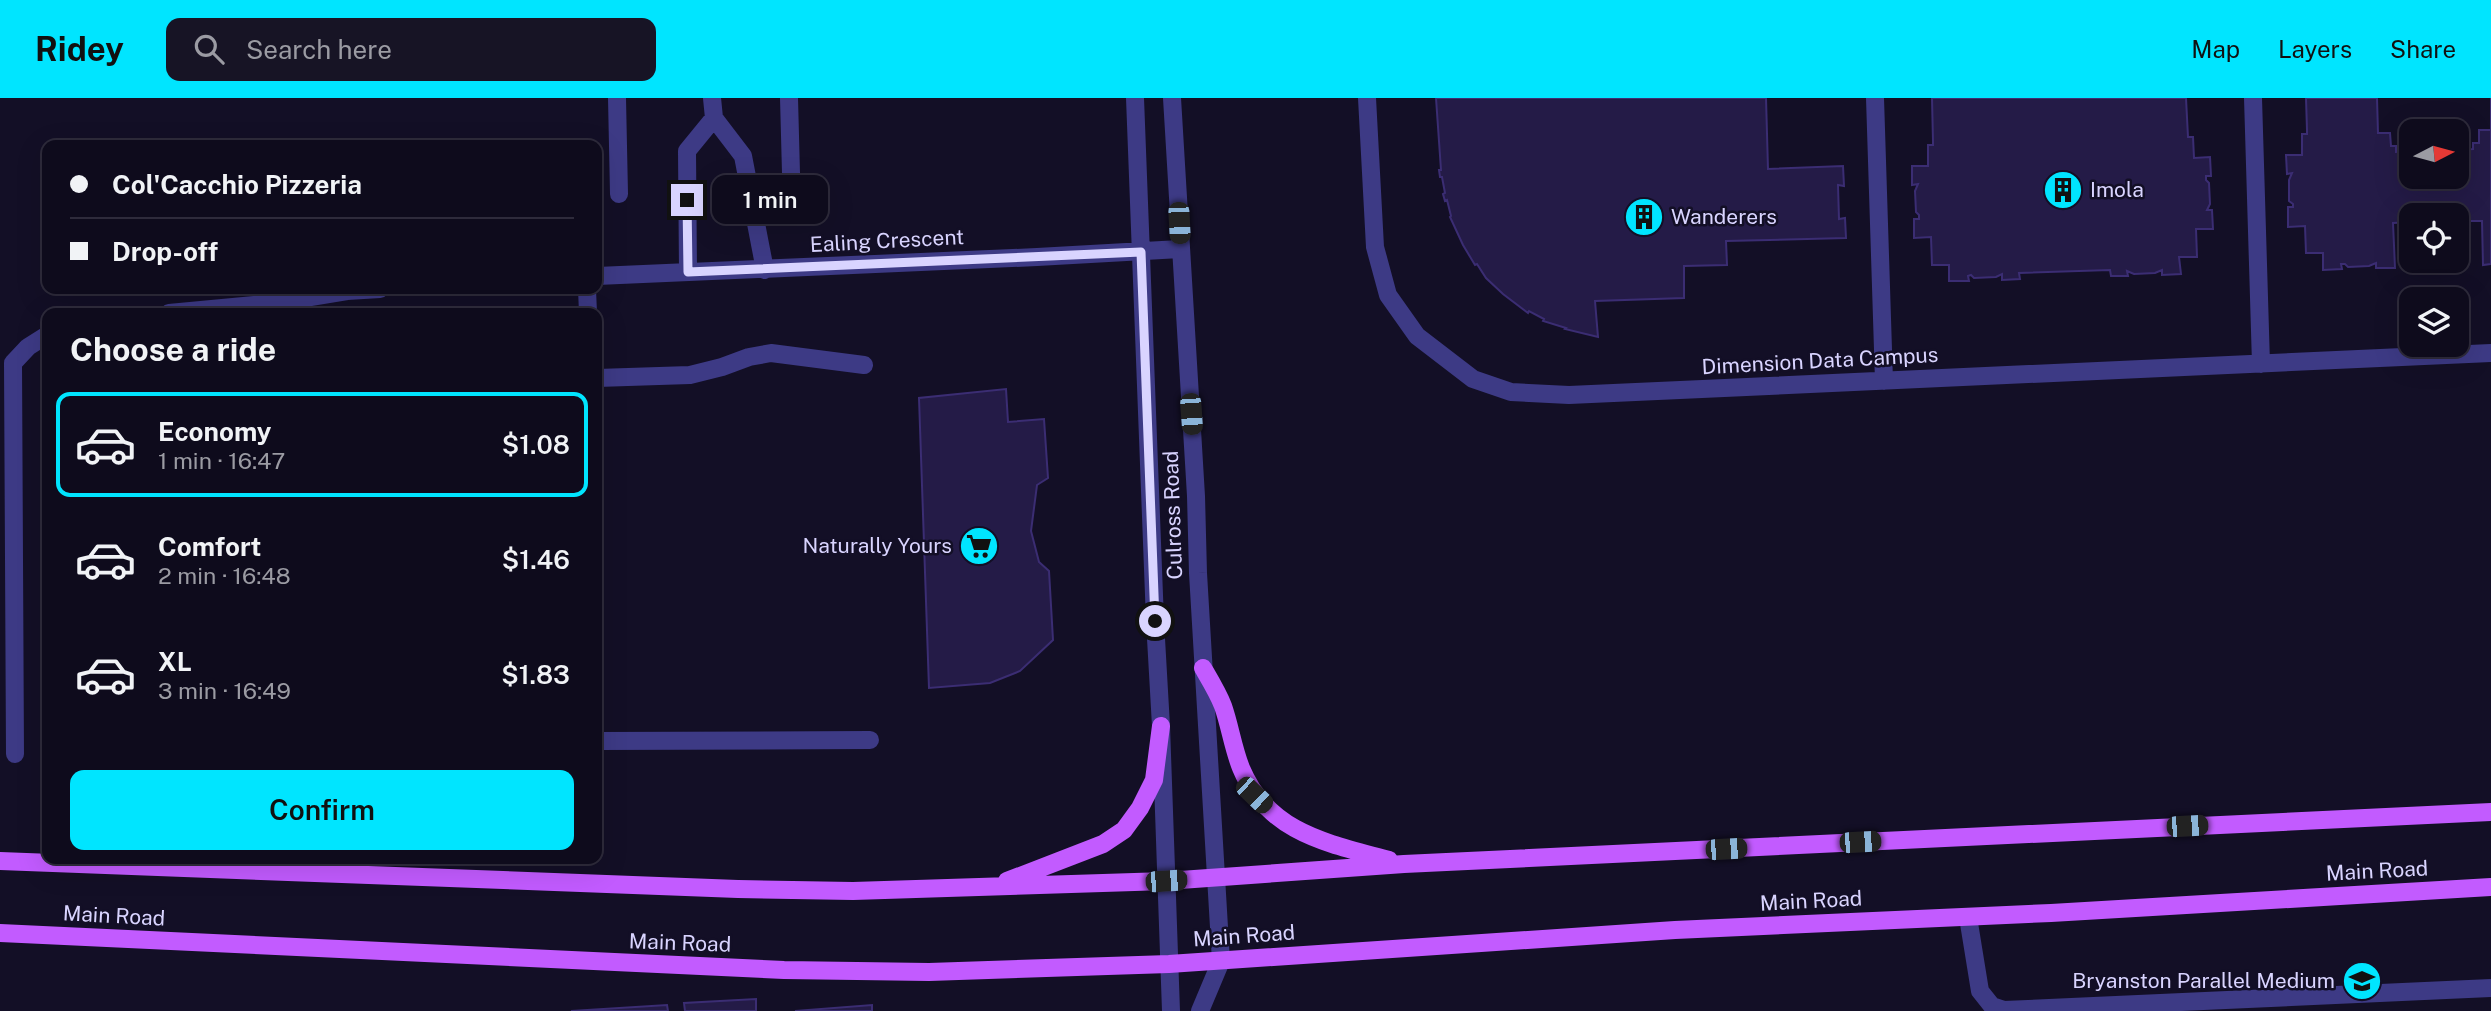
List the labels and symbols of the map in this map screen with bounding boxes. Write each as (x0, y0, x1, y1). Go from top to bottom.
north arrow (2399, 119, 2469, 189)
building icon: Imola (2042, 169, 2084, 211)
callout: 1 min (712, 176, 827, 224)
place label: Imola (2090, 177, 2144, 202)
route end (671, 184, 703, 216)
building icon: Wanderers (1623, 196, 1665, 238)
car (1168, 201, 1191, 245)
place label: Wanderers (1671, 204, 1777, 229)
street label: Ealing Crescent (809, 224, 965, 257)
street label: Dimension Data Campus (1701, 342, 1939, 379)
car (1180, 392, 1203, 436)
street label: Culross Road (1158, 450, 1187, 580)
supermarket icon: Naturally Yours (958, 525, 1000, 567)
place label: Naturally Yours (803, 533, 952, 558)
route start (1139, 605, 1171, 637)
car (1232, 773, 1277, 817)
car (2166, 814, 2209, 838)
car (1839, 830, 1882, 854)
car (1705, 837, 1748, 861)
street label: Main Road (2325, 855, 2429, 886)
car (1145, 869, 1188, 893)
street label: Main Road (1759, 885, 1863, 916)
street label: Main Road (62, 900, 166, 931)
street label: Main Road (1192, 919, 1296, 952)
street label: Main Road (628, 928, 732, 957)
school or university icon: Bryanston Parallel Medium (2341, 960, 2383, 1002)
place label: Bryanston Parallel Medium (2072, 968, 2335, 993)

